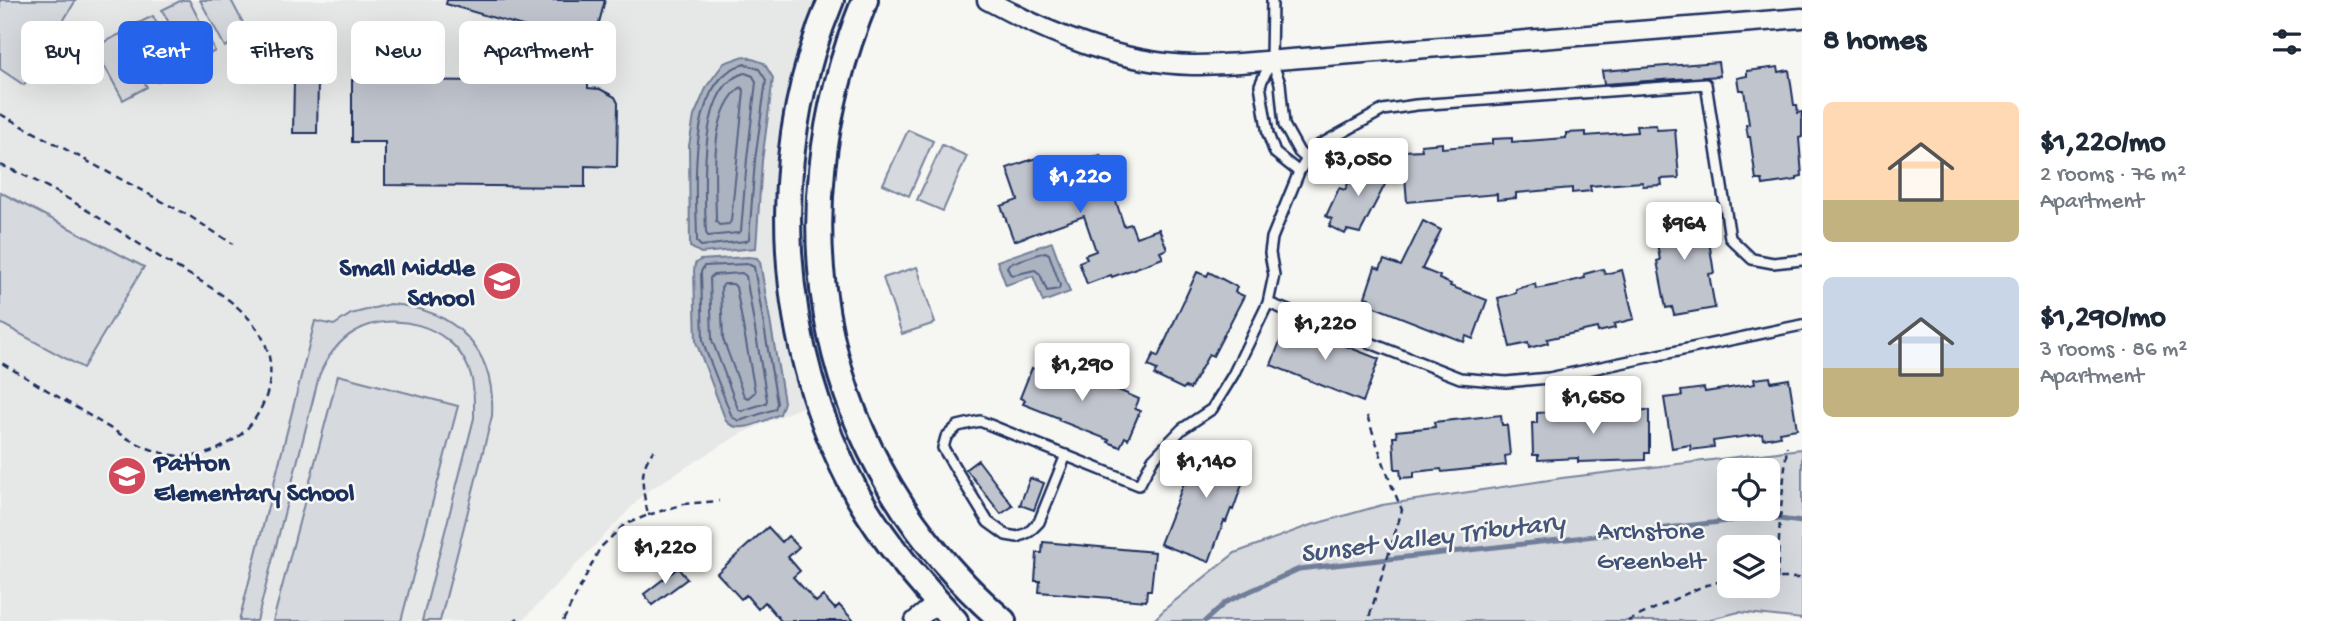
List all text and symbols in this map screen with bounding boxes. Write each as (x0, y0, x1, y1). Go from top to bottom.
chip: Buy (21, 21, 104, 84)
chip: Rent (118, 21, 213, 84)
chip: Filters (227, 21, 337, 84)
chip: New (351, 21, 445, 84)
chip: Apartment (459, 21, 616, 84)
icon: filters (2268, 23, 2306, 61)
text: 8 homes (1823, 25, 1926, 60)
text: $1,220/mo (2040, 127, 2166, 162)
icon: home (1879, 130, 1963, 214)
pin: $3,050 (1301, 138, 1415, 198)
text: $3,050 (1324, 147, 1392, 174)
pin: $1,220 (1023, 156, 1137, 215)
text: 2 rooms · 76 m² (2040, 162, 2186, 189)
text: $1,220 (1049, 164, 1111, 191)
text: Apartment (2040, 189, 2144, 216)
pin: $964 (1643, 202, 1725, 262)
text: $964 (1662, 211, 1706, 238)
place label: Small Middle School (339, 255, 477, 316)
school or university icon: Small Middle School (481, 260, 523, 302)
pin: $1,220 (1268, 302, 1382, 362)
text: $1,290/mo (2040, 302, 2166, 337)
icon: home (1879, 305, 1963, 389)
text: $1,220 (1294, 311, 1356, 338)
text: 3 rooms · 86 m² (2040, 337, 2187, 364)
pin: $1,290 (1025, 344, 1139, 403)
text: $1,290 (1051, 352, 1113, 379)
text: Apartment (2040, 364, 2144, 391)
pin: $1,650 (1536, 376, 1650, 436)
text: $1,650 (1561, 385, 1625, 412)
pin: $1,140 (1149, 440, 1263, 500)
text: $1,140 (1176, 449, 1236, 476)
place label: Patton Elementary School (152, 450, 355, 511)
school or university icon: Patton Elementary School (106, 455, 148, 497)
map controls (1717, 458, 1780, 598)
button: locate (1717, 458, 1780, 521)
water label: Sunset Valley Tributary (1299, 507, 1569, 572)
park label: Archstone Greenbelt (1597, 518, 1708, 579)
pin: $1,220 (608, 526, 722, 586)
text: $1,220 (634, 535, 696, 562)
button: layers (1717, 535, 1780, 598)

